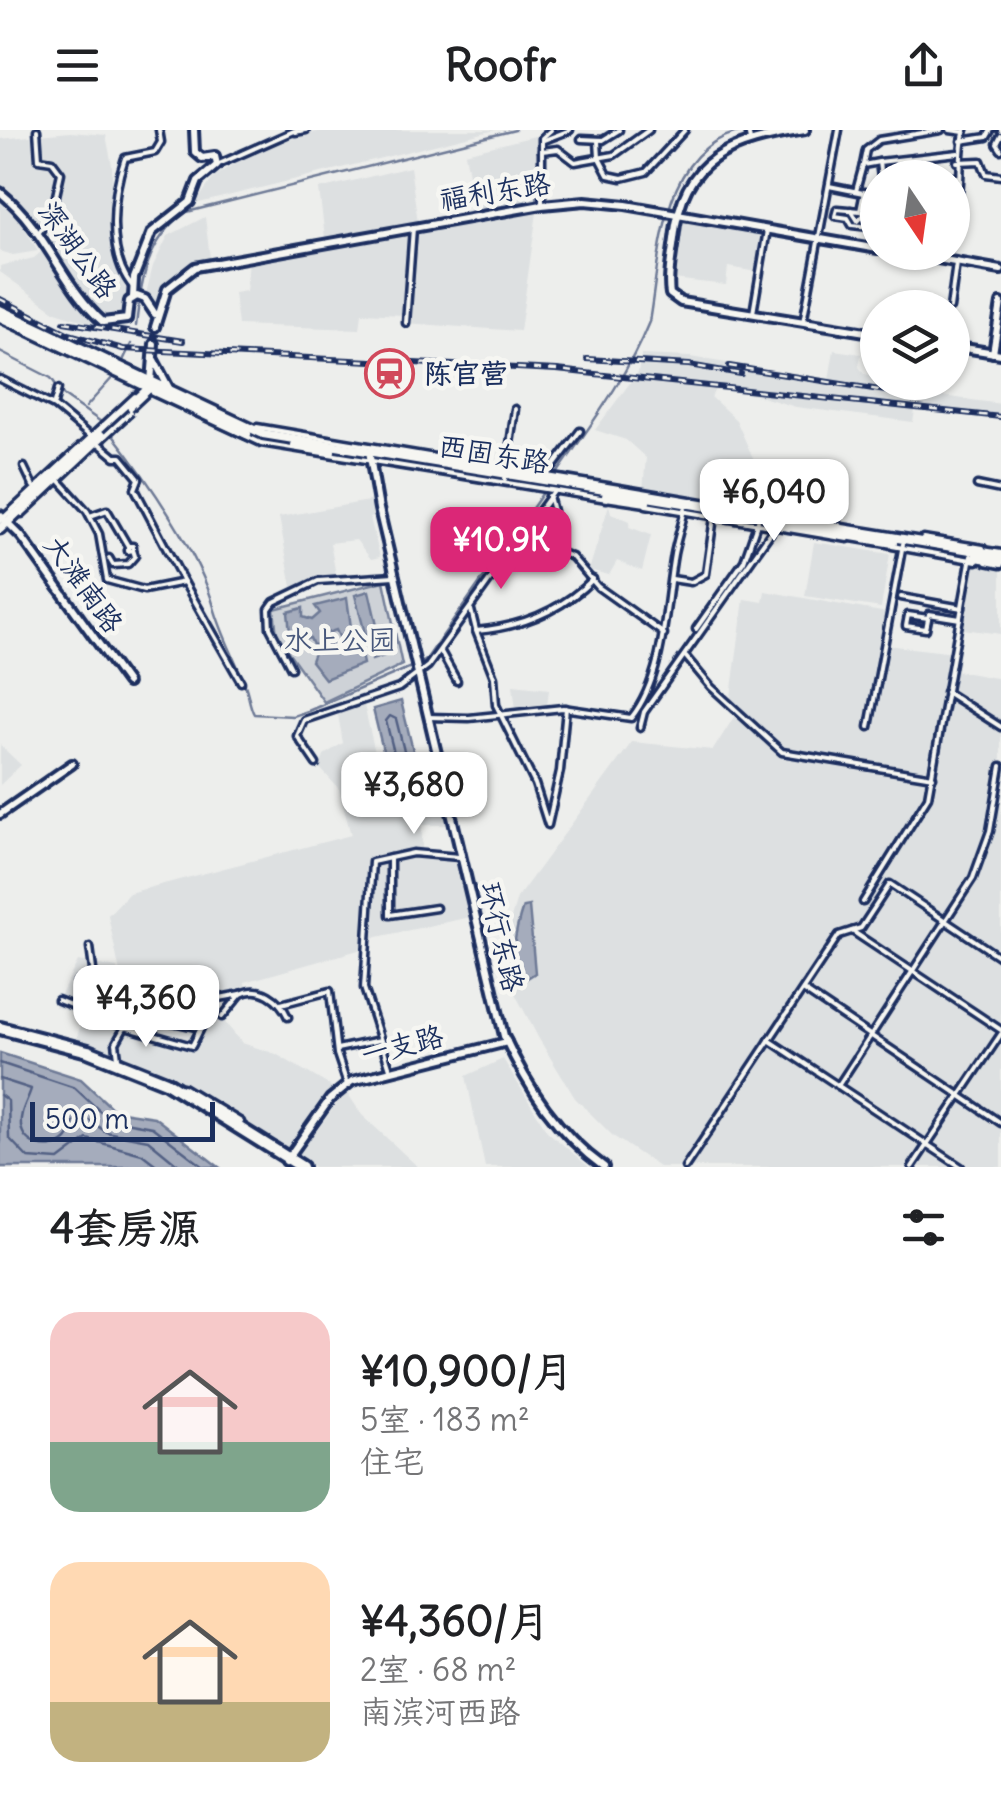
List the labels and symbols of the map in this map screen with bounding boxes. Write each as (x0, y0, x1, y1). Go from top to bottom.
north arrow (860, 160, 970, 270)
street label: 福利东路 (437, 164, 553, 218)
street label: 深湖公路 (31, 194, 125, 306)
station icon: 陈官营 (363, 347, 415, 399)
place label: 陈官营 (424, 355, 508, 391)
street label: 西固东路 (436, 427, 552, 481)
pin: ¥6,040 (693, 459, 855, 544)
pin: ¥10.9K (420, 507, 582, 592)
street label: 大滩南路 (37, 528, 131, 640)
park label: 水上公园 (284, 622, 396, 658)
pin: ¥3,680 (333, 752, 495, 837)
street label: 环行东路 (472, 878, 532, 996)
pin: ¥4,360 (65, 965, 227, 1050)
street label: 一支路 (357, 1017, 447, 1073)
scale bar (30, 1097, 215, 1141)

